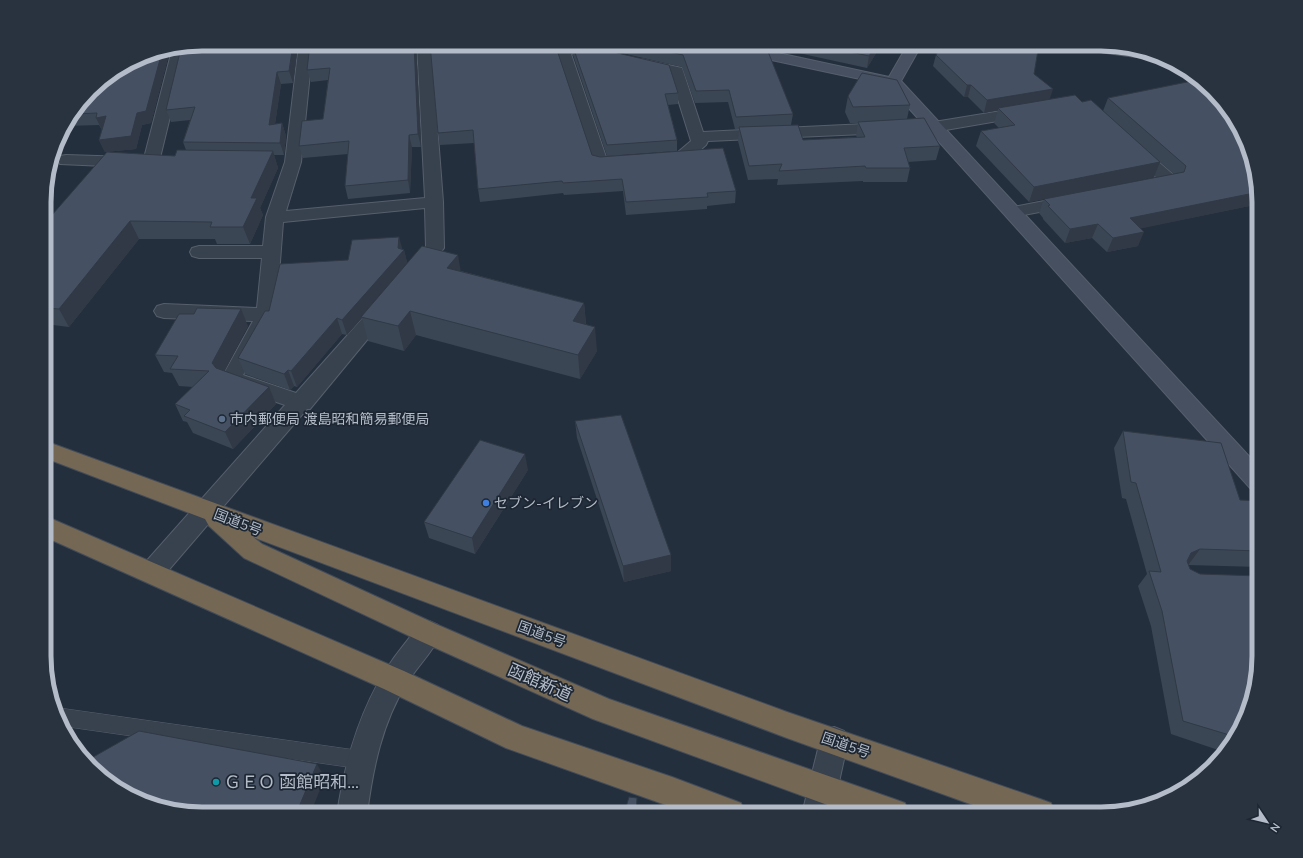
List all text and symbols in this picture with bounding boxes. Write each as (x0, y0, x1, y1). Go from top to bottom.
place label: 市内郵便局 渡島昭和簡易郵便局 (230, 410, 430, 429)
marker: 市内郵便局 渡島昭和簡易郵便局 (217, 414, 227, 424)
place label: セブン-イレブン (494, 494, 598, 513)
marker: セブン-イレブン (481, 498, 491, 508)
street label: 国道5号 (211, 505, 265, 540)
street label: 国道5号 (515, 617, 569, 652)
street label: 函館新道 (504, 658, 576, 707)
street label: 国道5号 (819, 728, 873, 763)
place label: ＧＥＯ 函館昭和… (224, 771, 359, 794)
marker: ＧＥＯ 函館昭和… (211, 777, 221, 787)
north arrow (1247, 802, 1287, 842)
text: N (1266, 820, 1283, 835)

